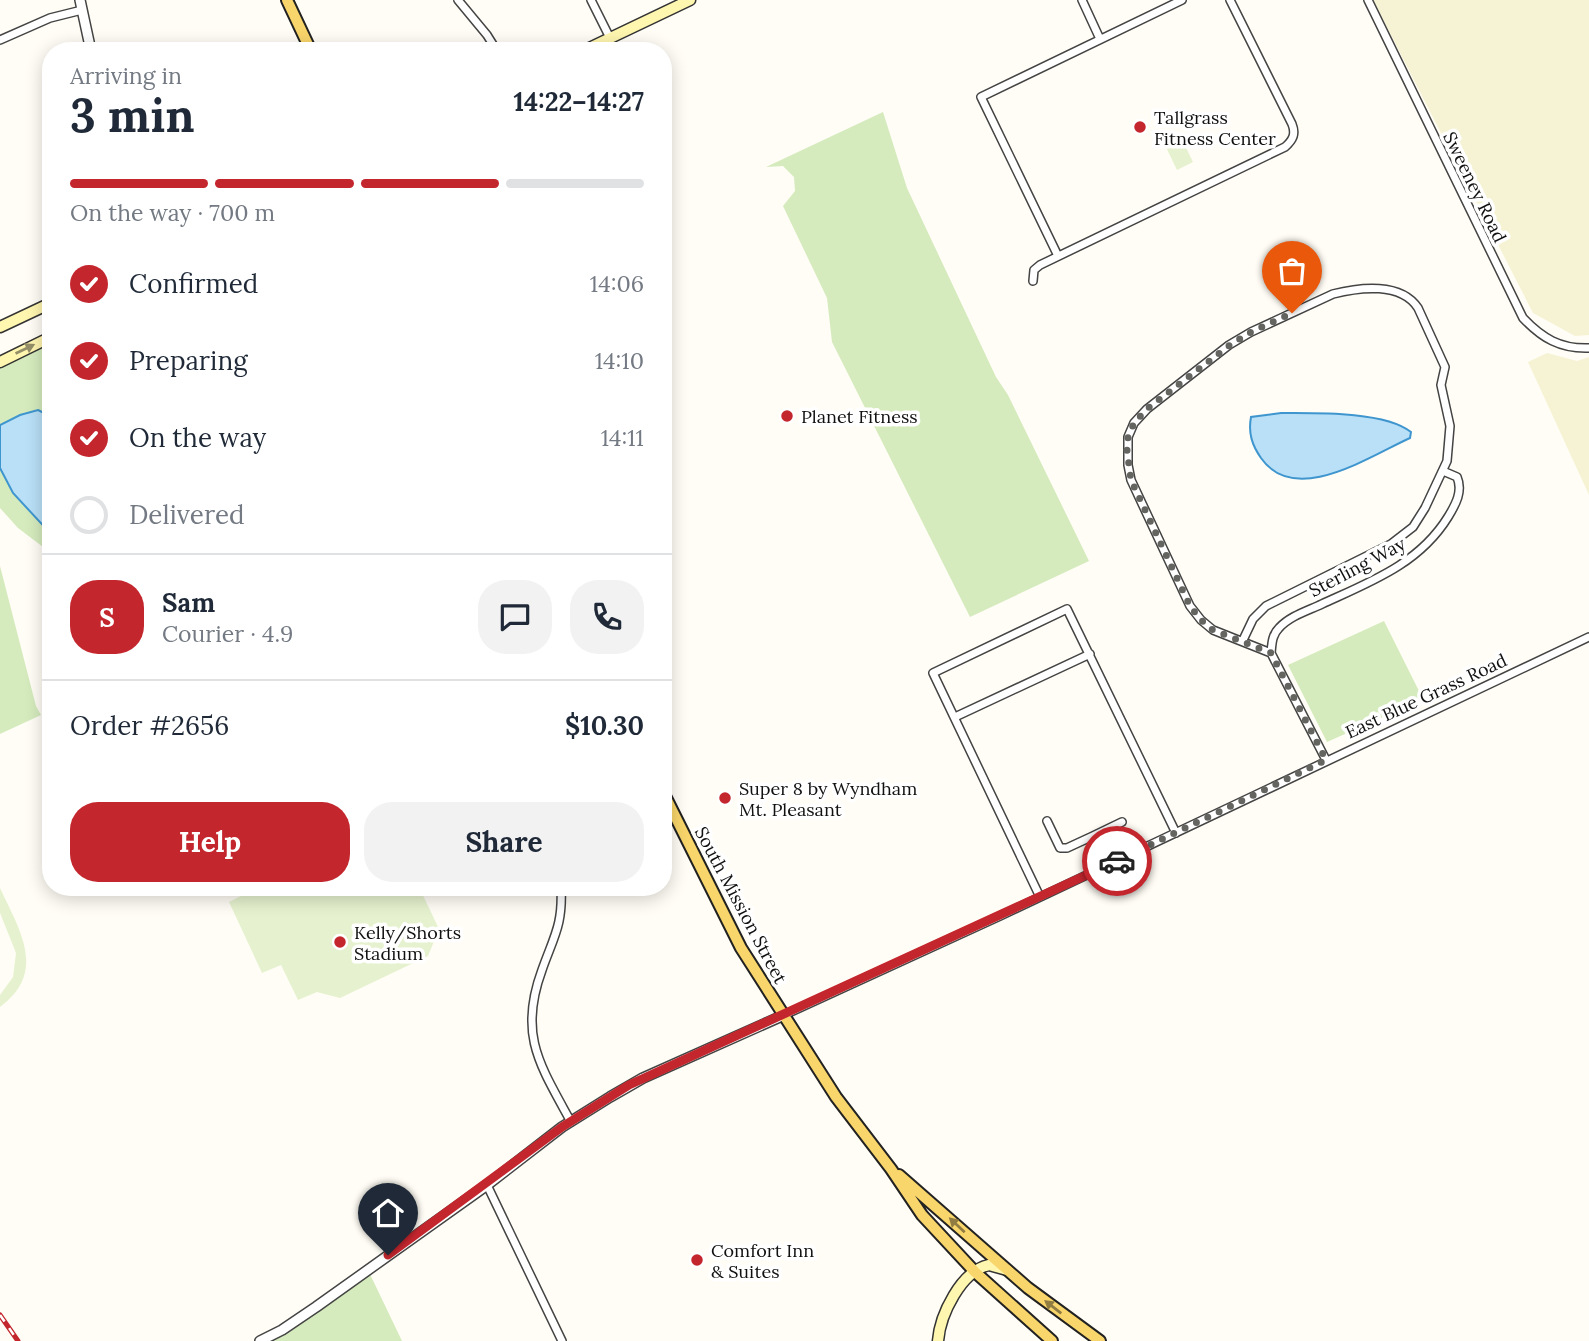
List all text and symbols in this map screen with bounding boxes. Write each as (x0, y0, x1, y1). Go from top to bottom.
text: Arriving in (70, 61, 182, 90)
text: 14:22–14:27 (513, 85, 644, 118)
text: 3 min (70, 86, 195, 145)
place label: Tallgrass Fitness Center (1154, 106, 1276, 150)
marker: Tallgrass Fitness Center (1132, 119, 1148, 135)
street label: Sweeney Road (1438, 128, 1512, 246)
text: On the way · 700 m (70, 198, 275, 227)
pin (1262, 241, 1322, 313)
icon: bag (1273, 252, 1311, 290)
icon: check (70, 265, 108, 303)
text: Confirmed (129, 267, 258, 300)
text: 14:06 (590, 269, 644, 298)
icon: check (70, 342, 108, 380)
one-way arrow (15, 344, 35, 355)
text: Preparing (129, 344, 248, 377)
text: 14:10 (595, 346, 644, 375)
place label: Planet Fitness (801, 405, 918, 428)
marker: Planet Fitness (779, 408, 795, 424)
icon: check (70, 419, 108, 457)
text: On the way (129, 421, 266, 454)
text: 14:11 (601, 423, 644, 452)
text: Delivered (129, 498, 245, 531)
street label: Sterling Way (1305, 532, 1410, 602)
button: chat (478, 580, 552, 654)
button: phone (570, 580, 644, 654)
text: Sam (162, 586, 215, 619)
text: S (99, 601, 115, 634)
text: Courier · 4.9 (162, 619, 293, 648)
street label: East Blue Grass Road (1342, 648, 1511, 744)
text: Order #2656 (70, 709, 229, 742)
text: $10.30 (565, 709, 644, 742)
place label: Super 8 by Wyndham Mt. Pleasant (739, 777, 917, 821)
marker: Super 8 by Wyndham Mt. Pleasant (717, 790, 733, 806)
button: Help (70, 802, 350, 882)
button: Share (364, 802, 644, 882)
street label: South Mission Street (690, 823, 792, 987)
courier (1082, 826, 1152, 896)
icon: car (1098, 842, 1136, 880)
place label: Kelly/Shorts Stadium (354, 921, 461, 965)
marker: Kelly/Shorts Stadium (332, 934, 348, 950)
pin (358, 1183, 418, 1255)
icon: home (369, 1194, 407, 1232)
one-way arrow (948, 1217, 966, 1233)
place label: Comfort Inn & Suites (711, 1239, 814, 1283)
marker: Comfort Inn & Suites (689, 1252, 705, 1268)
one-way arrow (1044, 1301, 1062, 1315)

